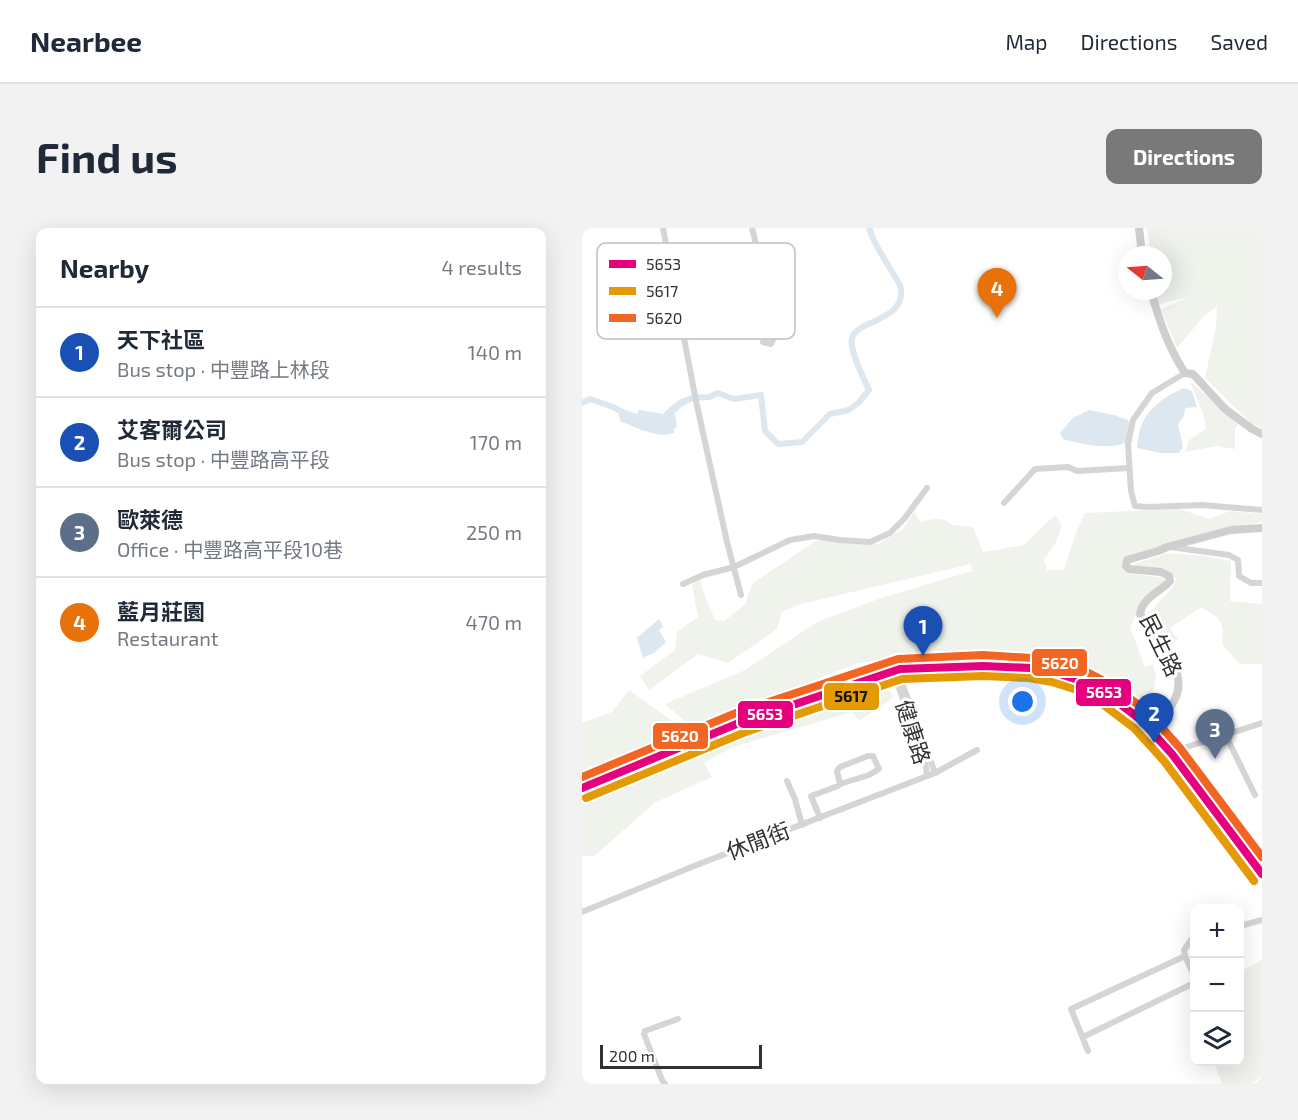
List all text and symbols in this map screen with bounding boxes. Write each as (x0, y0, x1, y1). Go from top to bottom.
text: Nearbee (30, 24, 142, 58)
text: Map (1005, 29, 1048, 54)
text: Directions (1081, 29, 1177, 54)
text: Saved (1210, 29, 1268, 54)
button: Directions (1106, 129, 1262, 184)
text: Find us (36, 131, 178, 181)
legend (597, 243, 795, 339)
north arrow (1118, 246, 1172, 300)
text: Nearby (60, 252, 149, 283)
text: 5653 (646, 254, 681, 273)
text: 4 results (442, 255, 522, 279)
pin: 4 (978, 268, 1016, 318)
text: 5617 (646, 281, 678, 300)
text: 5620 (646, 308, 682, 327)
text: 天下社區 (117, 326, 205, 352)
text: 1 (75, 340, 84, 364)
text: 140 m (468, 340, 522, 364)
text: Bus stop · 中豐路上林段 (117, 357, 330, 381)
text: 艾客爾公司 (117, 416, 227, 442)
text: 2 (74, 430, 85, 454)
text: 170 m (470, 430, 522, 454)
text: Bus stop · 中豐路高平段 (117, 447, 330, 471)
text: 歐萊德 (117, 506, 183, 532)
text: 3 (74, 520, 85, 544)
text: 250 m (466, 520, 522, 544)
text: Office · 中豐路高平段10巷 (117, 537, 343, 561)
text: 藍月莊園 (117, 598, 205, 624)
pin: 1 (904, 606, 942, 656)
street label: 民生路 (1136, 609, 1188, 680)
text: 4 (73, 610, 86, 634)
text: 470 m (465, 610, 522, 634)
text: Restaurant (117, 626, 218, 650)
line badge: 5620 (1031, 648, 1088, 677)
text: 5620 (1041, 653, 1079, 672)
line badge: 5653 (1075, 678, 1132, 707)
line badge: 5617 (823, 682, 880, 711)
text: 5653 (1086, 682, 1122, 701)
text: 5617 (834, 686, 868, 705)
your location (1008, 687, 1037, 716)
pin: 2 (1134, 694, 1174, 743)
street label: 健康路 (891, 696, 937, 767)
line badge: 5653 (737, 700, 794, 729)
text: 5653 (747, 704, 783, 723)
pin: 3 (1196, 710, 1234, 759)
line badge: 5620 (652, 722, 709, 750)
text: 5620 (661, 726, 699, 745)
street label: 休閒街 (722, 816, 793, 864)
map controls (1190, 904, 1244, 1066)
button: + (1190, 904, 1244, 958)
button: − (1190, 958, 1244, 1012)
button: layers (1190, 1012, 1244, 1066)
scale bar (600, 1042, 762, 1070)
text: 200 m (609, 1046, 655, 1065)

